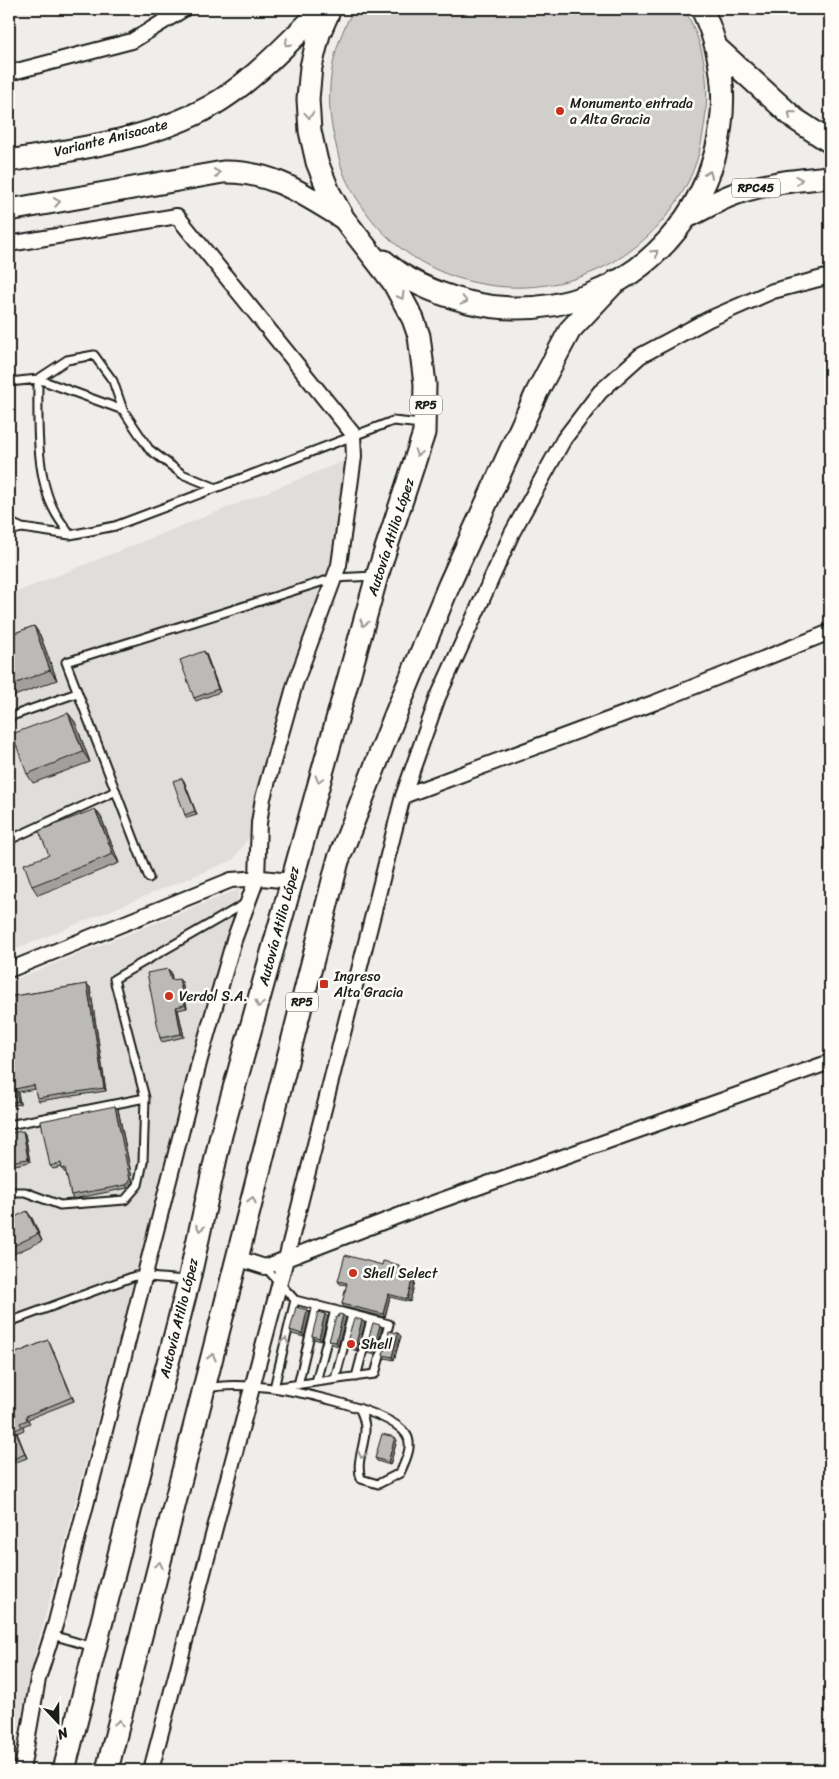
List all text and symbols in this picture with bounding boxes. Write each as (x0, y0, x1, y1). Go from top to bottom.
one-way arrow (285, 37, 294, 46)
place label: Monumento entrada a Alta Gracia (570, 91, 693, 132)
marker: Monumento entrada a Alta Gracia (554, 105, 566, 117)
one-way arrow (787, 111, 796, 120)
street label: Variante Anisacate (51, 112, 171, 164)
one-way arrow (303, 112, 314, 120)
one-way arrow (212, 168, 221, 178)
one-way arrow (703, 170, 713, 179)
one-way arrow (795, 175, 803, 186)
road number: RPC45 (732, 178, 780, 198)
one-way arrow (52, 198, 61, 208)
one-way arrow (649, 250, 658, 259)
one-way arrow (395, 291, 405, 300)
one-way arrow (460, 295, 469, 306)
road number: RP5 (410, 396, 442, 414)
one-way arrow (414, 449, 424, 457)
street label: Autovía Atilio López (360, 474, 422, 600)
one-way arrow (359, 618, 369, 626)
one-way arrow (315, 774, 325, 783)
street label: Autovía Atilio López (251, 863, 307, 990)
place label: Ingreso Alta Gracia (333, 964, 403, 1005)
marker: Ingreso Alta Gracia (318, 978, 330, 990)
place label: Verdol S.A. (179, 984, 248, 1009)
marker: Verdol S.A. (163, 990, 175, 1002)
road number: RP5 (286, 992, 318, 1012)
one-way arrow (254, 999, 265, 1008)
one-way arrow (246, 1195, 257, 1204)
one-way arrow (195, 1224, 206, 1233)
street label: Autovía Atilio López (152, 1255, 206, 1382)
place label: Shell Select (363, 1261, 439, 1286)
marker: Shell Select (347, 1267, 359, 1279)
place label: Shell (361, 1332, 393, 1357)
one-way arrow (280, 1337, 290, 1345)
marker: Shell (345, 1338, 357, 1350)
one-way arrow (206, 1353, 217, 1362)
one-way arrow (357, 1450, 368, 1459)
one-way arrow (153, 1561, 164, 1570)
north arrow (32, 1696, 82, 1746)
one-way arrow (113, 1718, 124, 1727)
text: N (53, 1720, 73, 1747)

